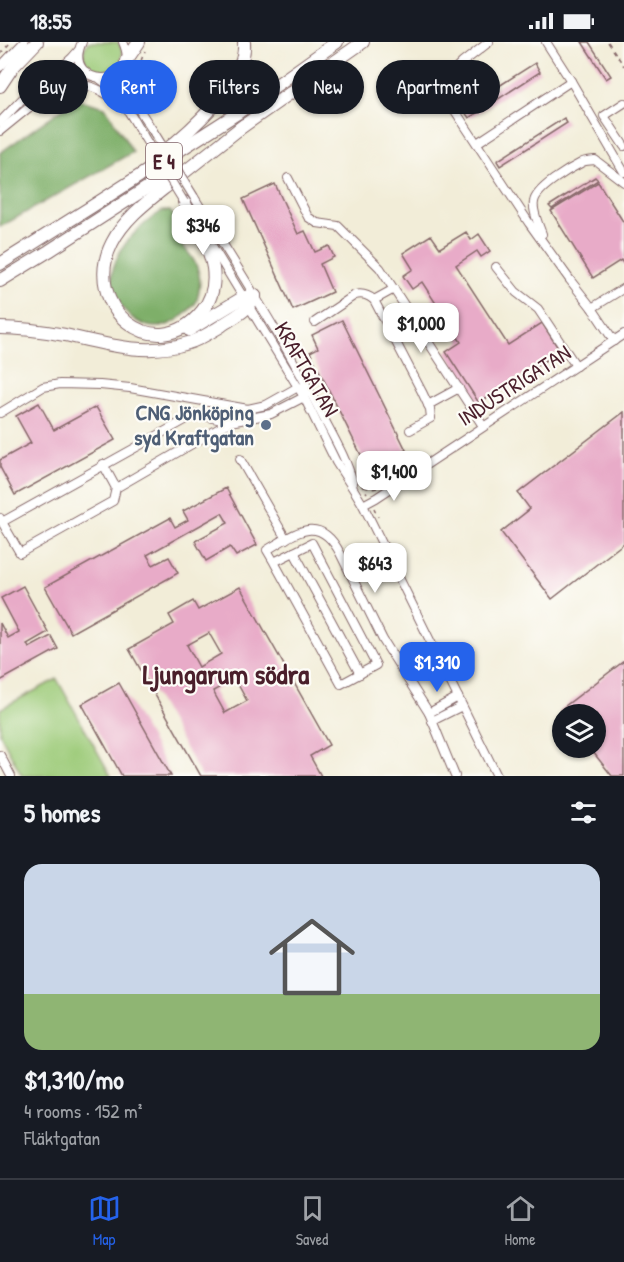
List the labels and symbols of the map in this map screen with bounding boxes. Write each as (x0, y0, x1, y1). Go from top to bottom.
road number: E 4 (146, 143, 182, 179)
pin: $346 (167, 205, 239, 256)
pin: $1,000 (372, 303, 470, 354)
street label: KRAFTGATAN (268, 316, 346, 422)
street label: INDUSTRIGATAN (452, 337, 576, 433)
place label: CNG Jönköping syd Kraftgatan (134, 397, 254, 453)
marker: CNG Jönköping syd Kraftgatan (259, 418, 273, 432)
pin: $1,400 (345, 451, 443, 502)
pin: $643 (339, 543, 411, 594)
pin: $1,310 (388, 642, 486, 693)
district label: Ljungarum södra (143, 655, 309, 694)

